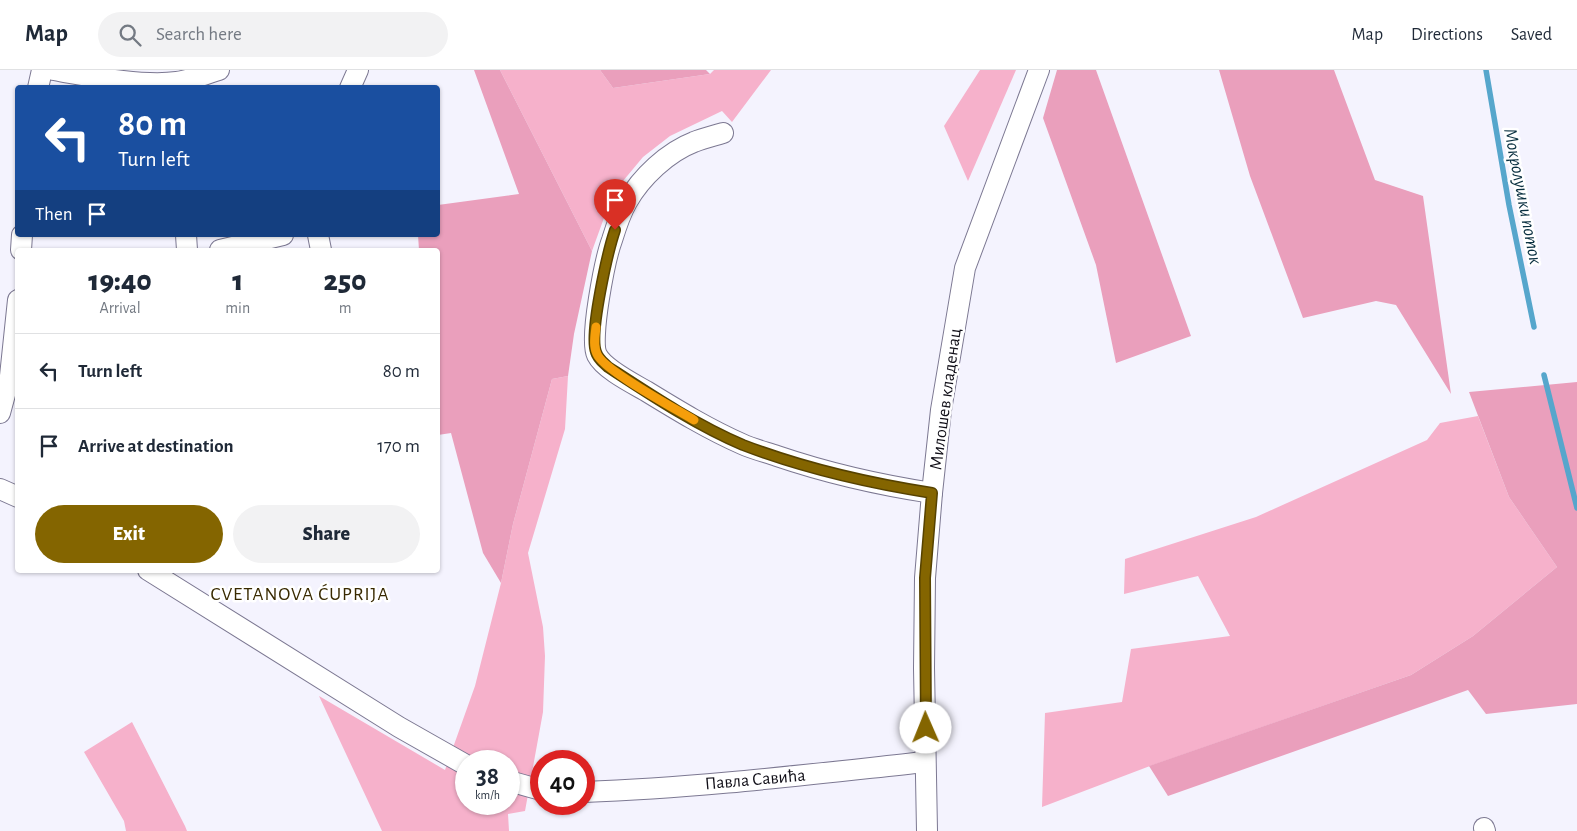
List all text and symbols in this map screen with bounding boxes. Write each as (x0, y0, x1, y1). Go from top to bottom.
search box (98, 12, 448, 57)
icon: search (116, 21, 144, 49)
text: Map (25, 22, 68, 46)
text: Search here (156, 25, 242, 44)
text: Map (1352, 26, 1383, 44)
text: Directions (1411, 26, 1483, 44)
text: Saved (1511, 26, 1552, 44)
icon: left (35, 105, 100, 170)
text: 80 m (118, 107, 187, 142)
water label: Мокролушки поток (1500, 127, 1545, 266)
text: Turn left (118, 148, 190, 170)
pin (594, 179, 636, 230)
icon: arrive (601, 186, 629, 214)
icon: arrive (83, 200, 111, 228)
text: Then (35, 205, 73, 224)
text: 19:40 (88, 266, 152, 296)
text: 1 (232, 266, 243, 296)
text: 250 (324, 266, 367, 296)
text: Arrival (100, 300, 141, 316)
text: min (225, 300, 250, 316)
text: m (339, 300, 351, 316)
street label: Милошев кладенац (927, 327, 965, 471)
icon: left (35, 357, 63, 385)
text: Turn left (78, 362, 142, 381)
text: 80 m (383, 362, 420, 381)
icon: arrive (35, 432, 63, 460)
text: Arrive at destination (78, 437, 234, 456)
text: 170 m (377, 437, 420, 456)
button: Exit (35, 505, 223, 563)
button: Share (233, 505, 420, 563)
district label: CVETANOVA ĆUPRIJA (211, 583, 390, 604)
position arrow (899, 701, 951, 753)
speed limit sign: 40 (530, 750, 595, 815)
text: 38 (476, 764, 499, 789)
street label: Павла Савића (704, 767, 806, 793)
text: km/h (475, 789, 500, 801)

